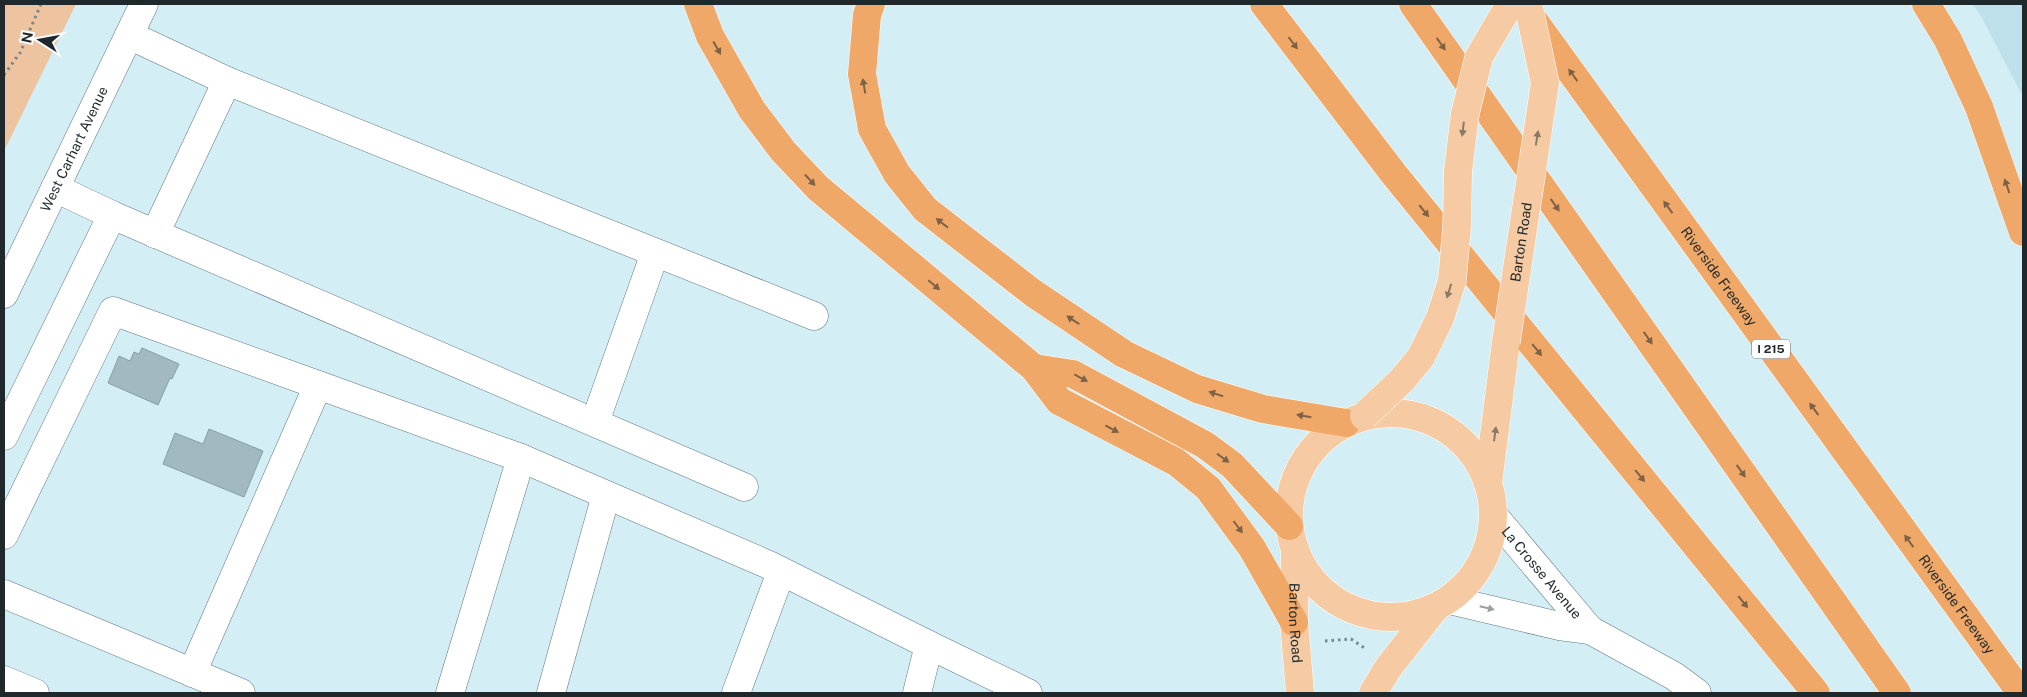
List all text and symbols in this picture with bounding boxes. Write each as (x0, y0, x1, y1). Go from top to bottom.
north arrow (15, 15, 65, 65)
text: N (18, 31, 36, 44)
one-way arrow (1288, 36, 1299, 49)
one-way arrow (1436, 37, 1446, 50)
one-way arrow (712, 42, 721, 55)
one-way arrow (1568, 68, 1578, 82)
one-way arrow (860, 77, 868, 93)
street label: West Carhart Avenue (37, 84, 111, 214)
one-way arrow (1459, 122, 1467, 138)
one-way arrow (1533, 130, 1541, 146)
one-way arrow (804, 174, 816, 186)
one-way arrow (2003, 178, 2010, 193)
one-way arrow (1550, 199, 1560, 212)
one-way arrow (1663, 200, 1673, 214)
street label: Barton Road (1507, 201, 1535, 283)
one-way arrow (1418, 204, 1429, 217)
one-way arrow (935, 218, 949, 228)
street label: Riverside Freeway (1678, 224, 1761, 329)
one-way arrow (928, 280, 941, 291)
one-way arrow (1444, 284, 1452, 299)
one-way arrow (1066, 315, 1079, 325)
one-way arrow (1643, 332, 1653, 345)
road number: I 215 (1752, 339, 1790, 358)
one-way arrow (1532, 344, 1543, 357)
one-way arrow (1074, 374, 1089, 382)
one-way arrow (1209, 390, 1224, 398)
one-way arrow (1809, 403, 1820, 416)
one-way arrow (1297, 412, 1312, 420)
one-way arrow (1105, 425, 1120, 433)
one-way arrow (1491, 426, 1499, 442)
one-way arrow (1216, 453, 1230, 463)
one-way arrow (1736, 465, 1746, 478)
one-way arrow (1634, 470, 1645, 483)
one-way arrow (1233, 520, 1243, 534)
street label: La Crosse Avenue (1498, 523, 1585, 622)
one-way arrow (1904, 535, 1915, 548)
street label: Riverside Freeway (1915, 552, 1998, 657)
street label: Barton Road (1286, 583, 1305, 664)
one-way arrow (1737, 596, 1748, 609)
one-way arrow (1479, 604, 1494, 612)

